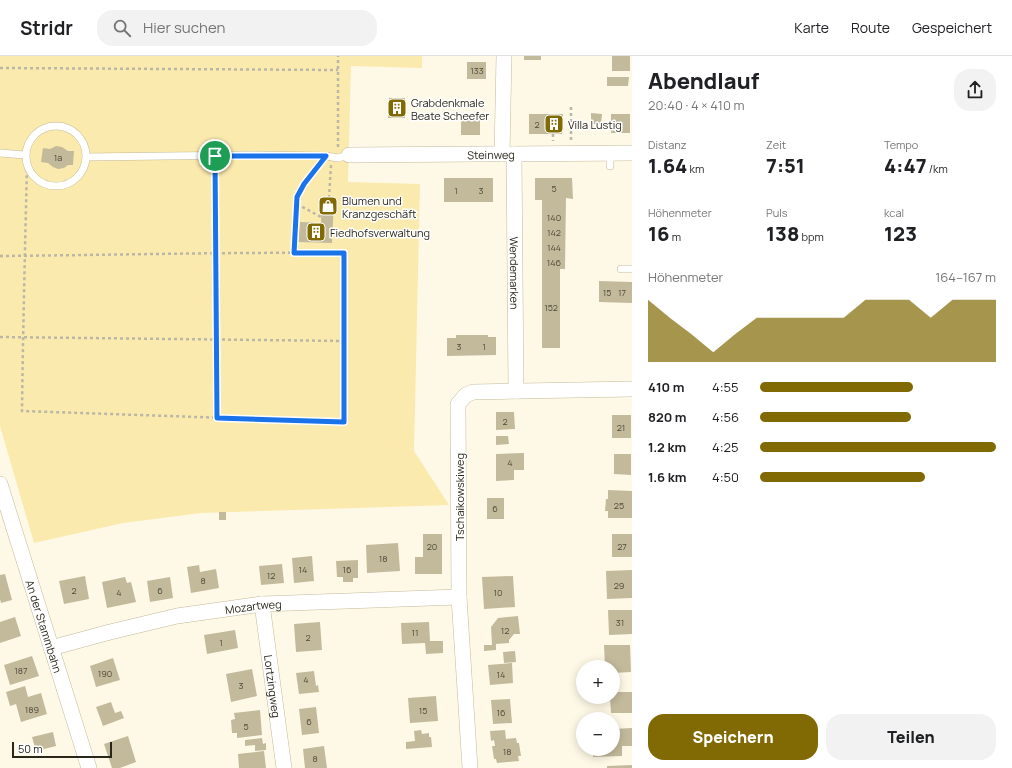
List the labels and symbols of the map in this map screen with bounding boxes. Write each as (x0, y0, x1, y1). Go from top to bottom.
house number: 133 (470, 64, 484, 77)
place label: Grabdenkmale Beate Scheefer (411, 95, 489, 123)
building icon: Grabdenkmale Beate Scheefer (386, 97, 408, 119)
building icon: Villa Lustig (543, 113, 565, 135)
place label: Villa Lustig (568, 117, 622, 132)
house number: 2 (534, 118, 540, 131)
pin (198, 139, 232, 173)
street label: Steinweg (467, 146, 515, 162)
house number: 1a (54, 151, 62, 164)
house number: 5 (551, 182, 557, 195)
house number: 1 (454, 184, 458, 197)
house number: 3 (479, 184, 484, 197)
place label: Blumen und Kranzgeschäft (342, 193, 417, 221)
shop icon: Blumen und Kranzgeschäft (317, 195, 339, 217)
house number: 140 (547, 211, 561, 224)
building icon: Fiedhofsverwaltung (305, 221, 327, 243)
place label: Fiedhofsverwaltung (330, 225, 430, 240)
house number: 142 (547, 226, 561, 239)
street label: Wendemarken (507, 237, 523, 309)
house number: 144 (547, 241, 561, 254)
house number: 146 (547, 256, 562, 269)
house number: 15 (603, 286, 611, 299)
house number: 17 (618, 286, 626, 299)
house number: 152 (544, 301, 558, 314)
house number: 3 (457, 340, 462, 353)
house number: 1 (482, 340, 486, 353)
house number: 2 (502, 415, 508, 428)
house number: 21 (617, 421, 625, 434)
street label: Tschaikowskiweg (452, 453, 467, 541)
house number: 4 (507, 456, 513, 469)
house number: 25 (614, 499, 624, 512)
house number: 6 (492, 502, 498, 515)
house number: 20 (427, 540, 437, 553)
house number: 27 (617, 540, 627, 553)
house number: 18 (379, 552, 387, 565)
house number: 14 (299, 563, 307, 576)
house number: 16 (342, 563, 352, 576)
house number: 12 (267, 569, 275, 582)
house number: 8 (200, 574, 206, 587)
street label: An der Stammbahn (23, 578, 66, 675)
house number: 29 (614, 579, 624, 592)
house number: 2 (71, 584, 77, 597)
house number: 6 (157, 584, 163, 597)
house number: 4 (116, 586, 122, 599)
house number: 10 (494, 586, 503, 599)
street label: Mozartweg (224, 596, 282, 617)
house number: 31 (616, 616, 624, 629)
house number: 12 (501, 624, 509, 637)
house number: 11 (411, 626, 419, 639)
house number: 2 (305, 631, 311, 644)
house number: 1 (219, 636, 223, 649)
street label: Lortzingweg (261, 654, 285, 719)
house number: 187 (14, 664, 28, 677)
house number: 190 (98, 667, 112, 680)
house number: 14 (497, 668, 505, 681)
house number: 4 (303, 673, 309, 686)
house number: 3 (239, 679, 244, 692)
house number: 189 (25, 703, 39, 716)
house number: 15 (419, 704, 427, 717)
house number: 16 (496, 706, 506, 719)
house number: 6 (306, 715, 312, 728)
house number: 5 (243, 720, 249, 733)
scale bar (12, 740, 112, 759)
house number: 18 (503, 745, 511, 758)
house number: 8 (312, 752, 318, 765)

